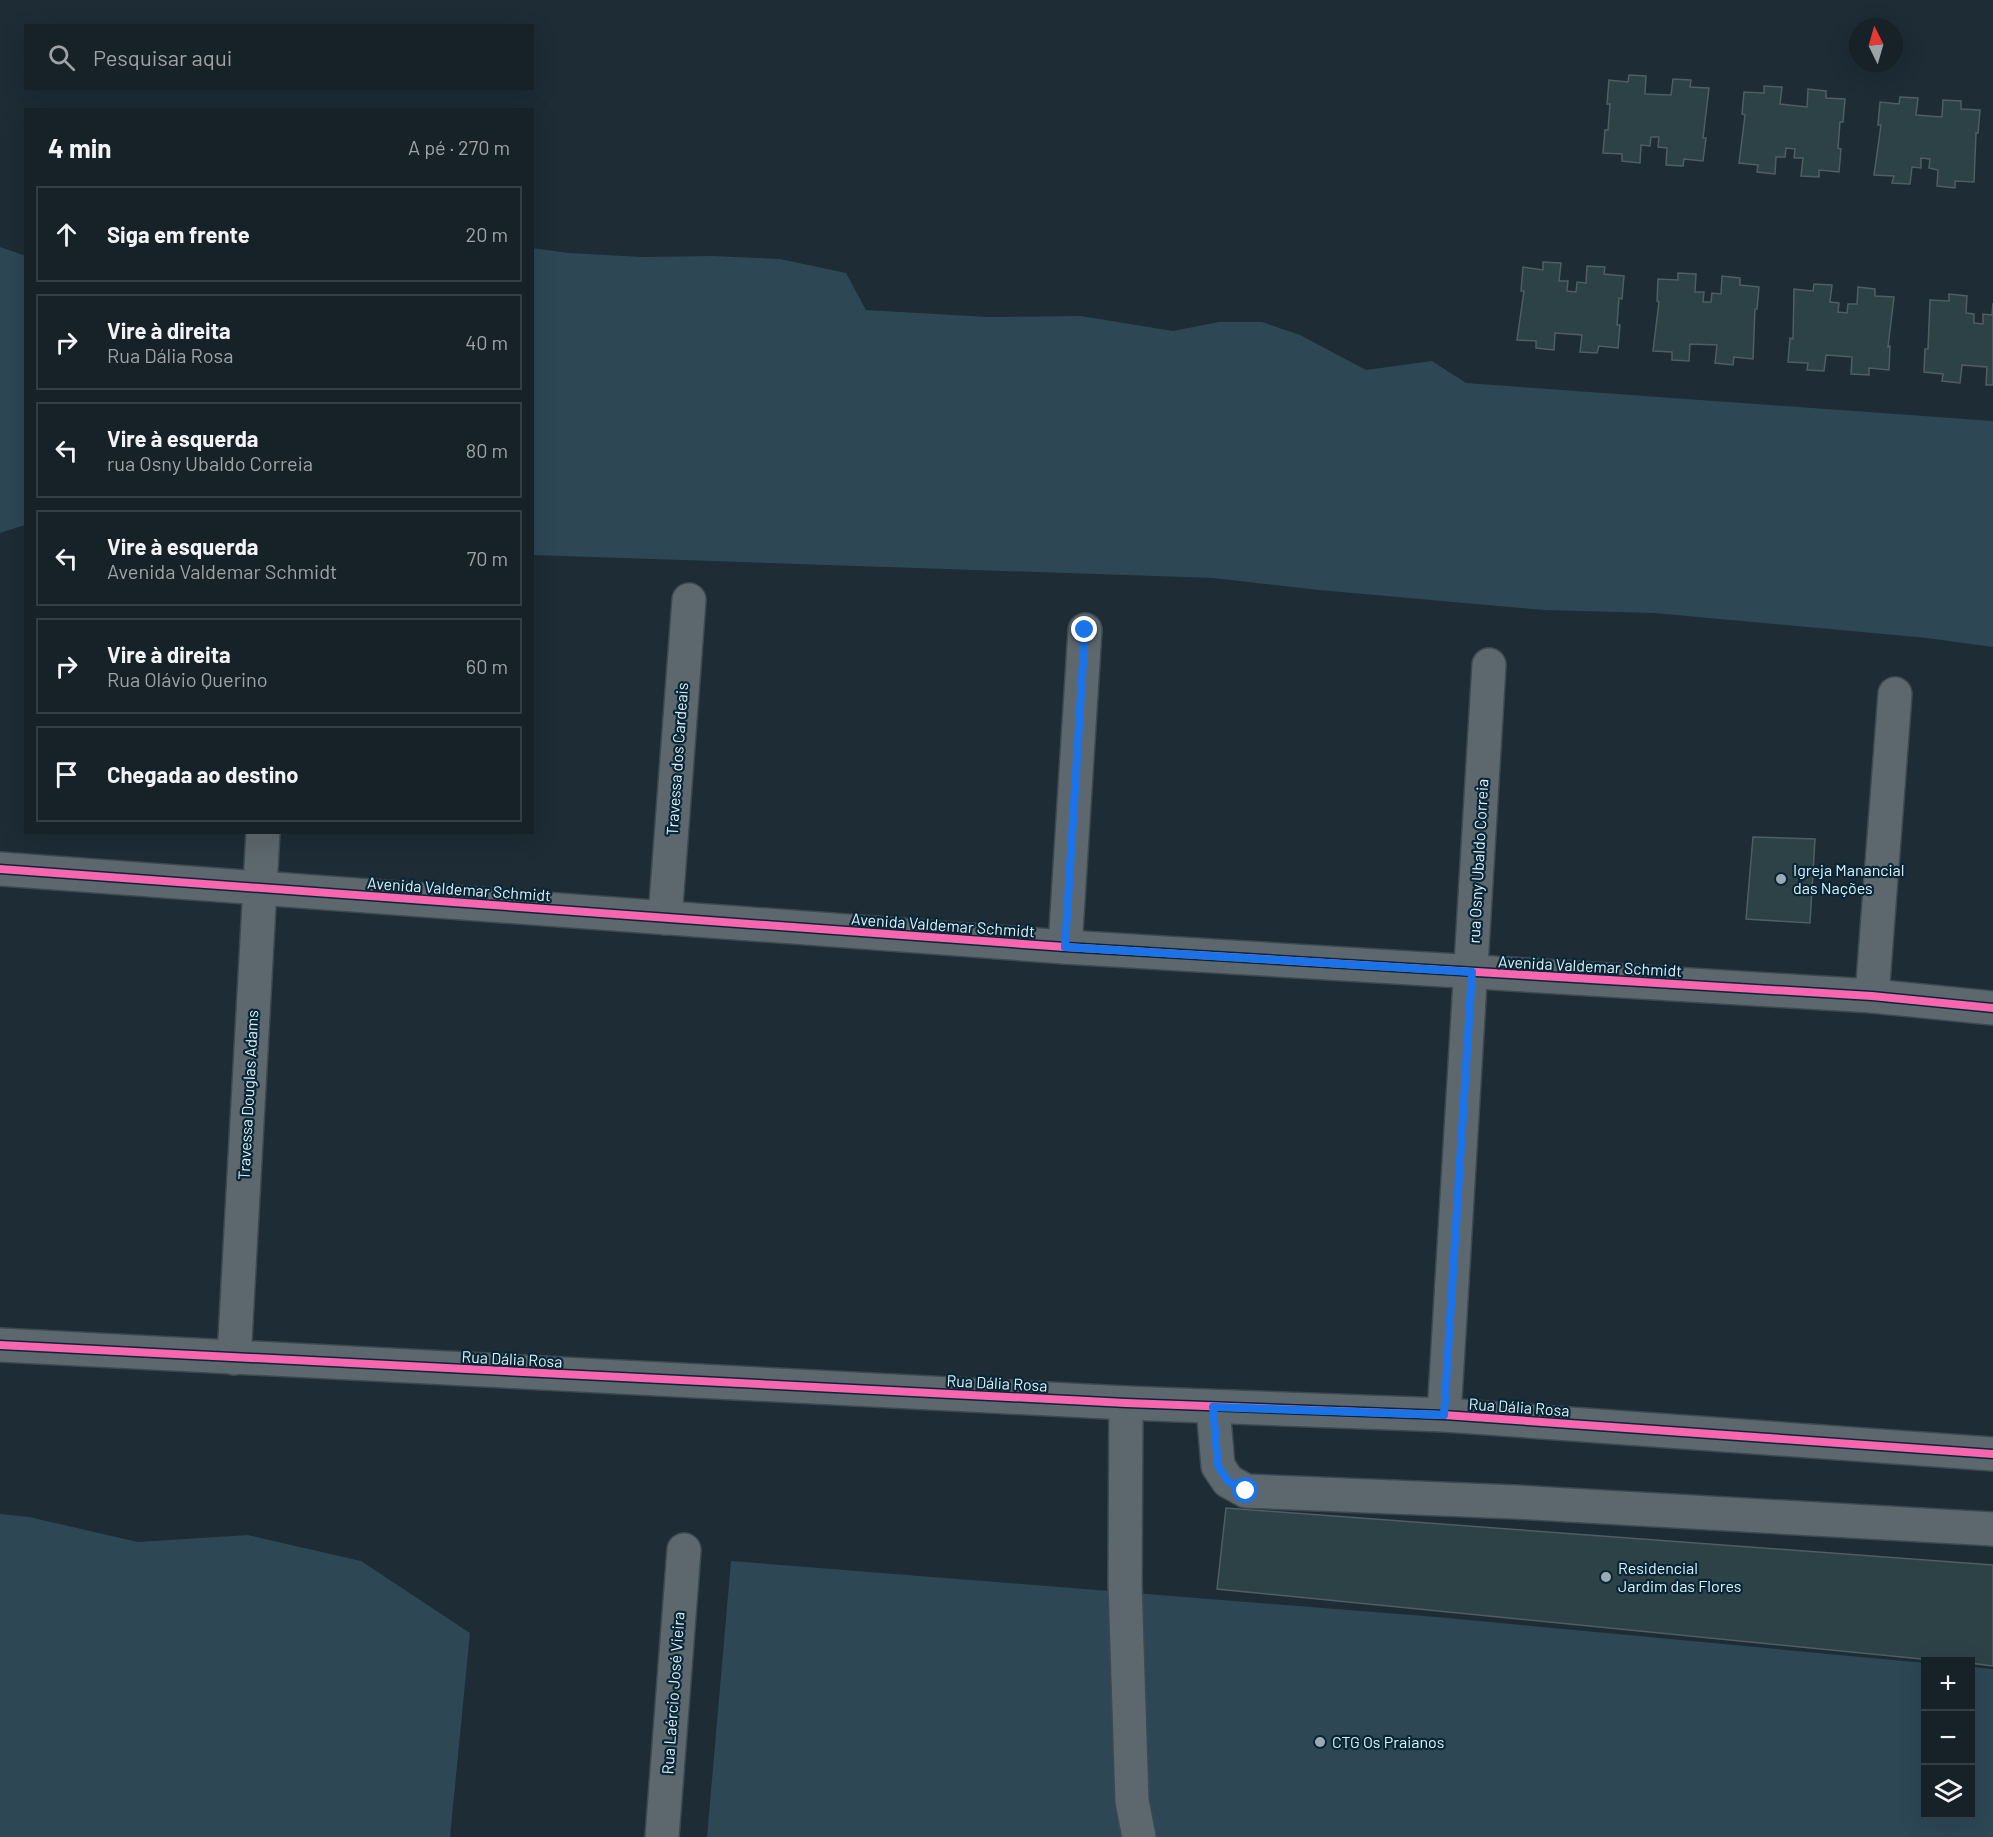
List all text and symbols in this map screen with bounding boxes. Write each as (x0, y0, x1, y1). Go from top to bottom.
north arrow (1849, 18, 1903, 72)
search box (24, 24, 534, 90)
icon: search (45, 41, 78, 74)
text: Pesquisar aqui (93, 44, 232, 70)
text: 4 min (48, 132, 112, 163)
text: A pé · 270 m (408, 135, 510, 159)
icon: ahead (50, 218, 83, 251)
text: Siga em frente (107, 221, 250, 247)
text: 20 m (465, 222, 508, 246)
text: Vire à direita (107, 317, 231, 343)
icon: right (50, 326, 83, 359)
text: 40 m (465, 330, 508, 354)
text: Rua Dália Rosa (107, 343, 233, 367)
text: Vire à esquerda (107, 425, 258, 451)
icon: left (50, 434, 83, 467)
text: 80 m (466, 438, 508, 462)
text: rua Osny Ubaldo Correia (107, 451, 313, 475)
text: Vire à esquerda (107, 533, 258, 559)
icon: left (50, 542, 83, 575)
text: 70 m (467, 546, 508, 570)
text: Avenida Valdemar Schmidt (107, 559, 337, 583)
route end (1071, 616, 1097, 642)
text: Vire à direita (107, 641, 231, 667)
icon: right (50, 650, 83, 683)
text: 60 m (466, 654, 508, 678)
text: Rua Olávio Querino (107, 667, 268, 691)
street label: Travessa dos Cardeais (662, 682, 691, 836)
icon: arrive (50, 758, 83, 791)
text: Chegada ao destino (107, 761, 298, 787)
street label: rua Osny Ubaldo Correia (1464, 778, 1491, 944)
place label: Igreja Manancial das Nações (1793, 860, 1904, 897)
marker: Igreja Manancial das Nações (1774, 872, 1788, 886)
street label: Avenida Valdemar Schmidt (366, 873, 552, 904)
street label: Avenida Valdemar Schmidt (850, 909, 1036, 940)
street label: Avenida Valdemar Schmidt (1497, 951, 1683, 980)
street label: Travessa Douglas Adams (234, 1009, 261, 1180)
street label: Rua Dália Rosa (461, 1346, 563, 1371)
street label: Rua Dália Rosa (946, 1370, 1048, 1395)
street label: Rua Dália Rosa (1468, 1393, 1570, 1420)
route start (1232, 1477, 1258, 1503)
place label: Residencial Jardim das Flores (1618, 1558, 1742, 1595)
marker: Residencial Jardim das Flores (1599, 1570, 1613, 1584)
street label: Rua Laércio José Vieira (657, 1611, 688, 1775)
map controls (1921, 1657, 1975, 1819)
button: + (1921, 1657, 1975, 1711)
button: − (1921, 1711, 1975, 1765)
place label: CTG Os Praianos (1332, 1732, 1444, 1751)
marker: CTG Os Praianos (1313, 1735, 1327, 1749)
button: layers (1921, 1765, 1975, 1819)

